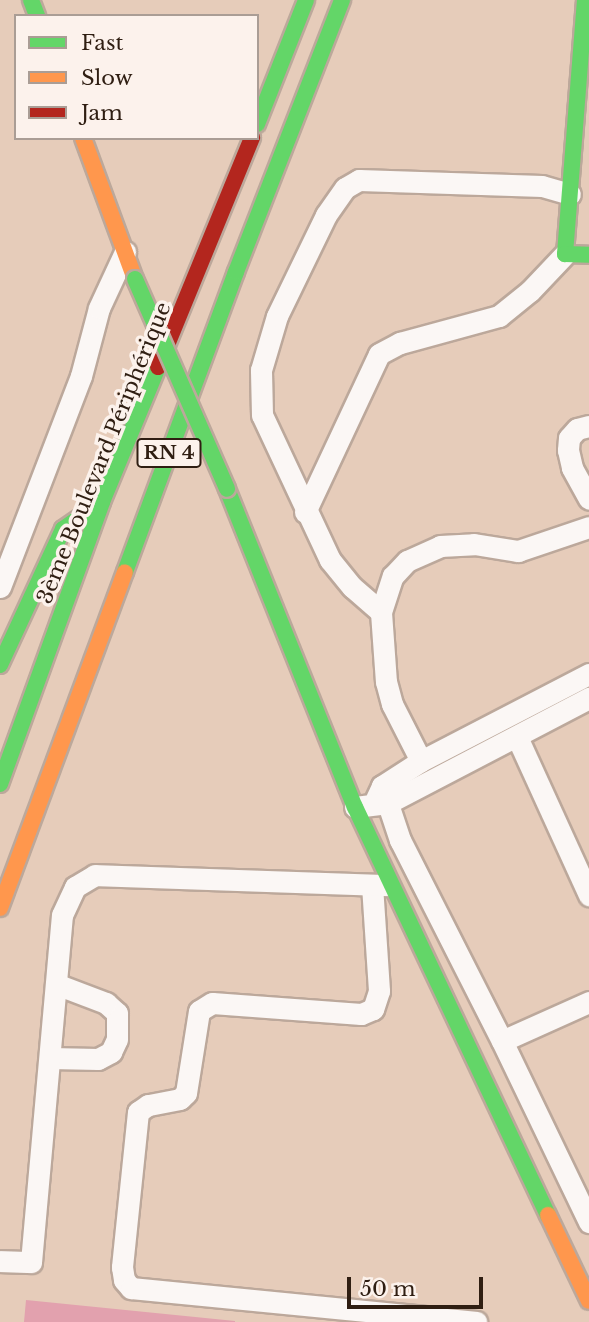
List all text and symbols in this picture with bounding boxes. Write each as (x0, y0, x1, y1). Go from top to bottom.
legend (14, 14, 259, 140)
text: Fast (81, 30, 123, 56)
text: Slow (81, 65, 133, 91)
text: Jam (81, 100, 123, 126)
street label: 3ème Boulevard Périphérique (32, 299, 176, 607)
road number: RN 4 (136, 437, 202, 468)
scale bar (351, 1262, 488, 1306)
text: 50 m (360, 1276, 415, 1302)

